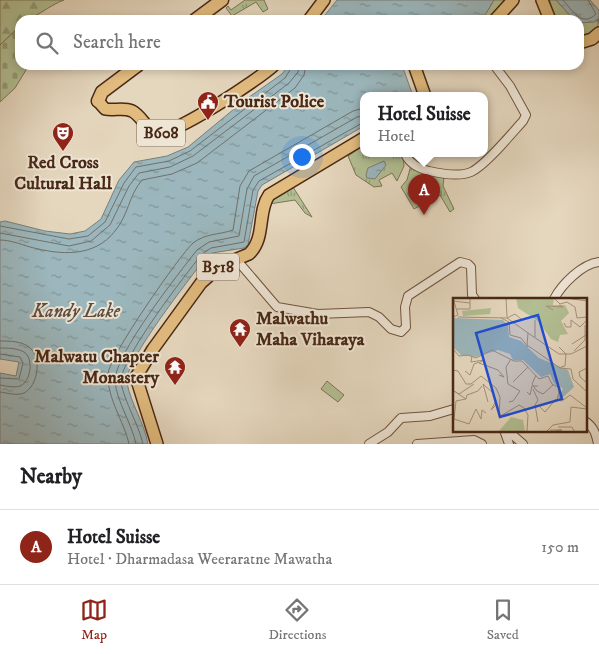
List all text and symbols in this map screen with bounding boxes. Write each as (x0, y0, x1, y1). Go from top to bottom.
search box (15, 15, 584, 70)
icon: search (33, 29, 61, 57)
text: Search here (73, 31, 161, 54)
public building icon: Tourist Police (196, 90, 220, 121)
place label: Tourist Police (223, 91, 325, 113)
popup (360, 92, 488, 157)
text: Hotel Suisse (377, 103, 471, 126)
road number: B608 (137, 120, 185, 146)
theatre icon: Red Cross Cultural Hall (51, 121, 75, 152)
text: Hotel (377, 126, 415, 146)
your location (289, 144, 315, 170)
place label: Red Cross Cultural Hall (14, 152, 112, 195)
pin: A (408, 174, 440, 215)
road number: B518 (197, 253, 239, 280)
inset map (453, 298, 586, 432)
water label: Kandy Lake (31, 300, 120, 323)
place label: Malwathu Maha Viharaya (256, 308, 365, 351)
temple icon: Malwathu Maha Viharaya (228, 317, 252, 348)
place label: Malwatu Chapter Monastery (34, 346, 159, 389)
temple icon: Malwatu Chapter Monastery (163, 355, 187, 386)
text: Nearby (20, 464, 82, 490)
text: Hotel Suisse (67, 526, 160, 549)
text: A (31, 537, 41, 557)
text: 150 m (541, 537, 579, 557)
text: Hotel · Dharmadasa Weeraratne Mawatha (67, 549, 332, 569)
tab: Map (80, 596, 108, 644)
tab: Directions (268, 596, 326, 644)
tab: Saved (487, 596, 519, 644)

